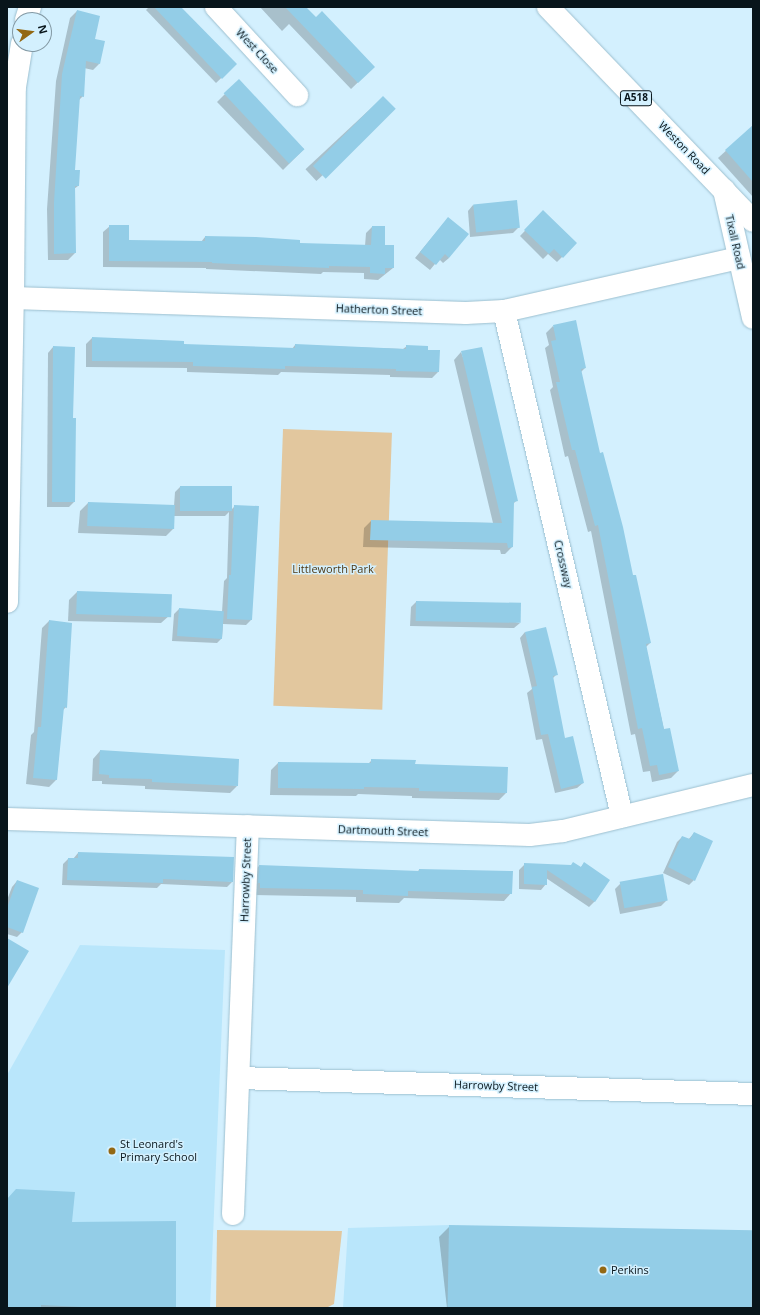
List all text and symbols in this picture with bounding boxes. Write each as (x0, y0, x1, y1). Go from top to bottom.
north arrow (12, 12, 52, 52)
text: N (35, 23, 52, 35)
street label: West Close (233, 26, 281, 76)
road number: A518 (619, 90, 653, 106)
street label: Weston Road (656, 119, 712, 177)
street label: Tixall Road (722, 214, 748, 270)
street label: Hatherton Street (336, 302, 422, 318)
street label: Crossway (551, 539, 575, 589)
park label: Littleworth Park (292, 562, 374, 576)
street label: Dartmouth Street (338, 823, 428, 839)
street label: Harrowby Street (238, 838, 254, 922)
street label: Harrowby Street (454, 1078, 538, 1094)
place label: St Leonard's Primary School (120, 1138, 197, 1164)
marker: St Leonard's Primary School (107, 1146, 117, 1156)
place label: Perkins (611, 1263, 649, 1277)
marker: Perkins (598, 1265, 608, 1275)

